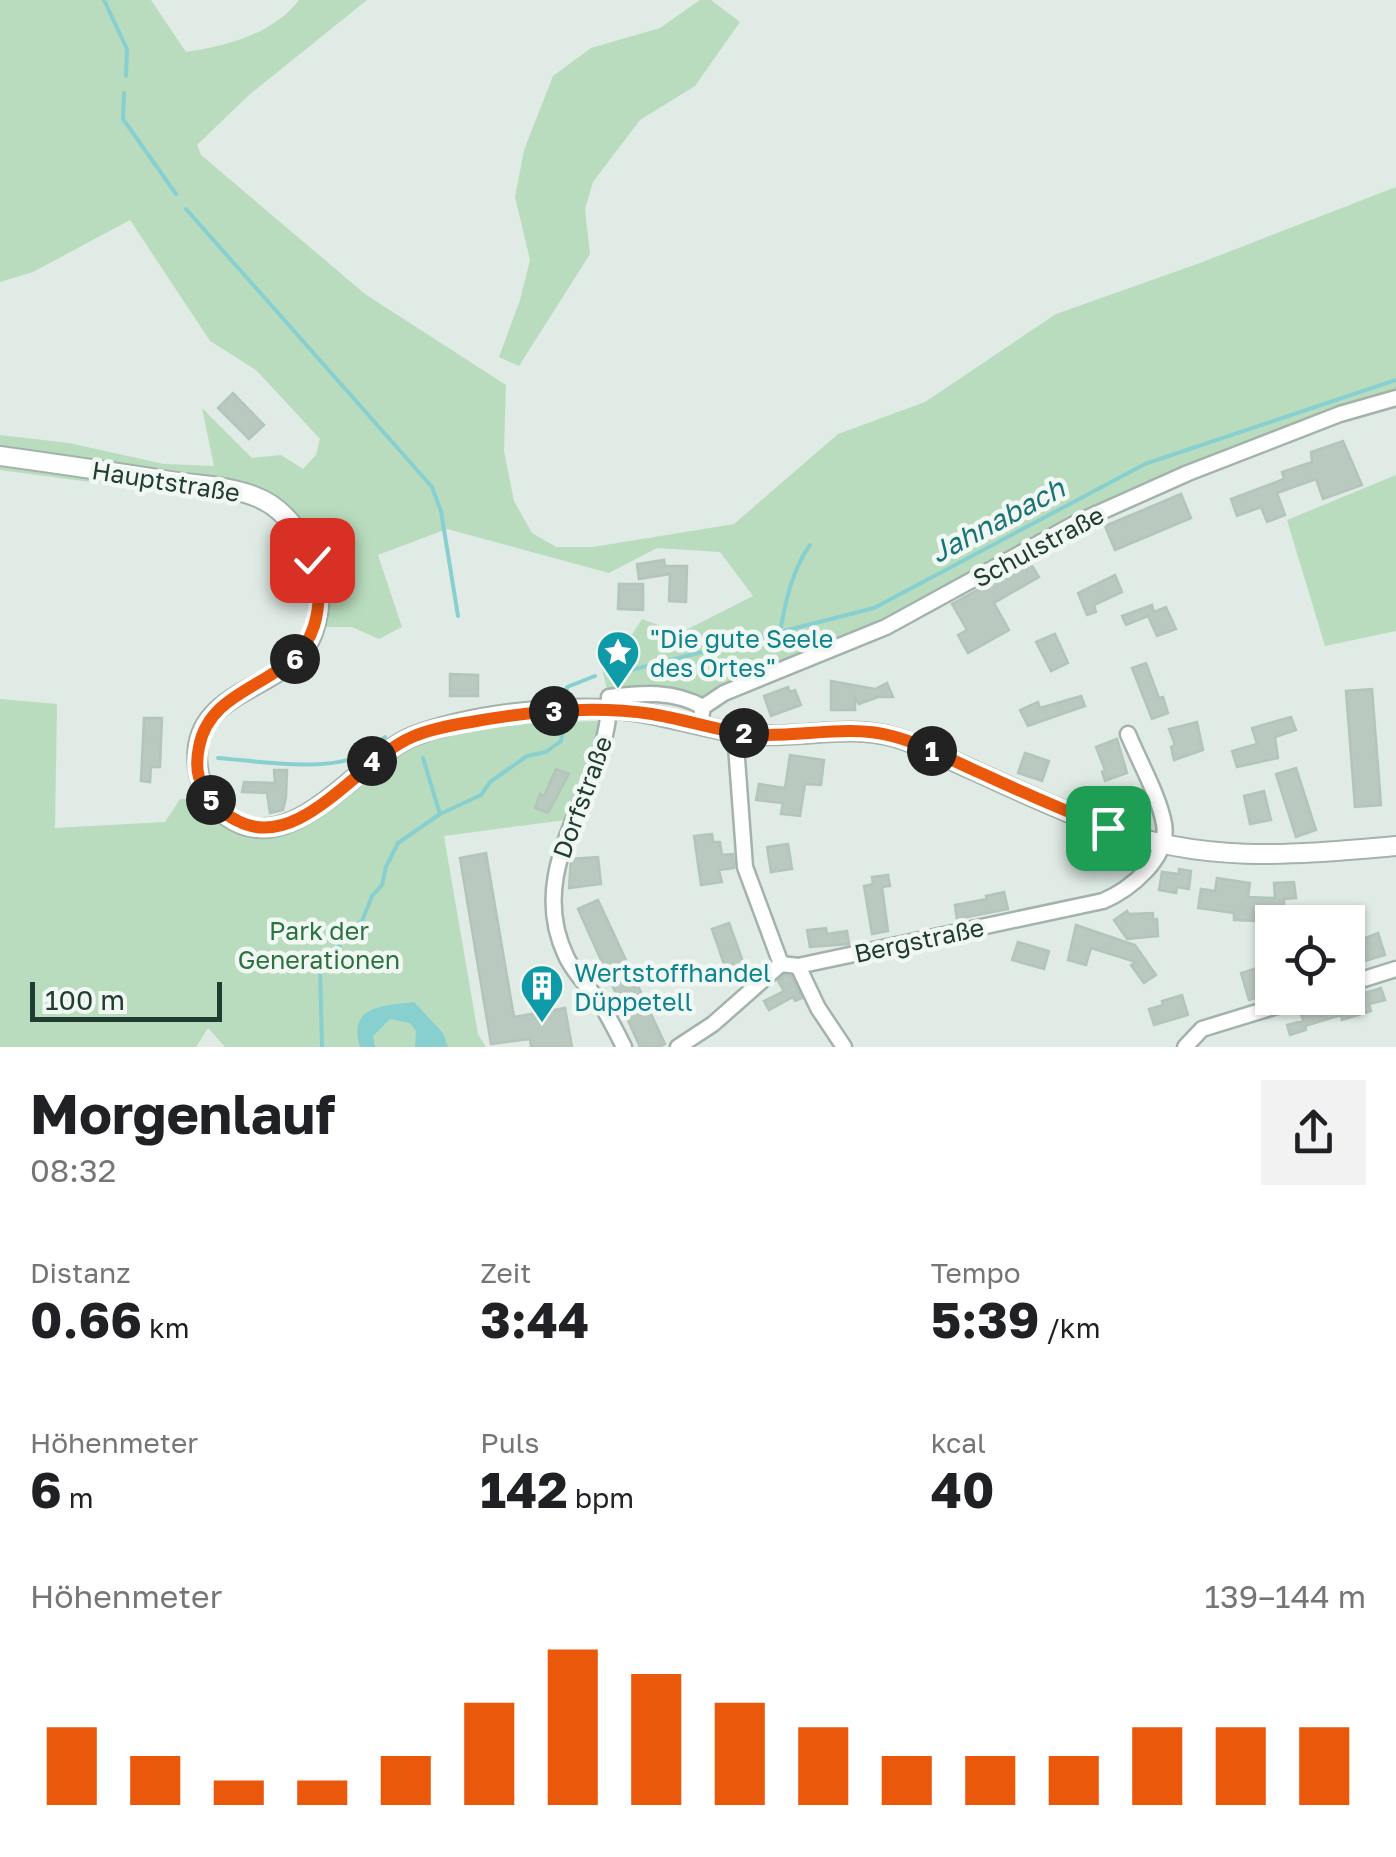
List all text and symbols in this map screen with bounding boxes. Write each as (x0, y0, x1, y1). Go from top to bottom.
street label: Hauptstraße (90, 454, 242, 508)
water label: Jahnabach (924, 470, 1071, 569)
street label: Schulstraße (967, 499, 1109, 593)
pin (270, 518, 355, 603)
icon: check (285, 533, 340, 588)
place label: "Die gute Seele des Ortes" (650, 623, 833, 683)
place icon: "Die gute Seele des Ortes" (595, 629, 641, 690)
pin: 6 (270, 634, 320, 684)
text: 6 (286, 642, 304, 675)
pin: 3 (529, 686, 579, 736)
text: 3 (545, 694, 563, 727)
pin: 2 (719, 708, 769, 758)
text: 2 (735, 716, 753, 749)
pin: 1 (907, 726, 957, 776)
street label: Dorfstraße (546, 732, 618, 862)
text: 1 (925, 734, 939, 767)
pin: 4 (347, 736, 397, 786)
text: 4 (363, 744, 381, 777)
pin: 5 (186, 775, 236, 825)
text: 5 (202, 783, 220, 816)
pin (1066, 786, 1151, 871)
icon: arrive (1081, 801, 1136, 856)
map controls (1255, 905, 1365, 1015)
button: locate (1255, 905, 1365, 1015)
street label: Bergstraße (851, 911, 987, 969)
park label: Park der Generationen (238, 915, 400, 975)
place label: Wertstoffhandel Düppetell (574, 957, 771, 1017)
building icon: Wertstoffhandel Düppetell (519, 963, 565, 1024)
scale bar (30, 977, 222, 1021)
text: 100 m (45, 983, 125, 1016)
text: Morgenlauf (30, 1080, 335, 1146)
button: share (1261, 1080, 1366, 1185)
text: 08:32 (30, 1151, 116, 1189)
text: Distanz (30, 1256, 130, 1289)
text: Zeit (480, 1256, 532, 1289)
text: Tempo (931, 1256, 1021, 1289)
text: 0.66 (30, 1289, 142, 1349)
text: 3:44 (480, 1289, 589, 1349)
text: 5:39 (931, 1289, 1039, 1349)
text: km (142, 1311, 190, 1344)
text: /km (1039, 1311, 1100, 1344)
text: Höhenmeter (30, 1426, 198, 1459)
text: Puls (480, 1426, 539, 1459)
text: kcal (931, 1426, 986, 1459)
text: 6 (30, 1459, 62, 1519)
text: 142 (480, 1459, 568, 1519)
text: 40 (931, 1459, 994, 1519)
text: m (62, 1481, 94, 1514)
text: bpm (568, 1481, 634, 1514)
text: Höhenmeter (30, 1577, 222, 1615)
text: 139–144 m (1205, 1577, 1366, 1615)

